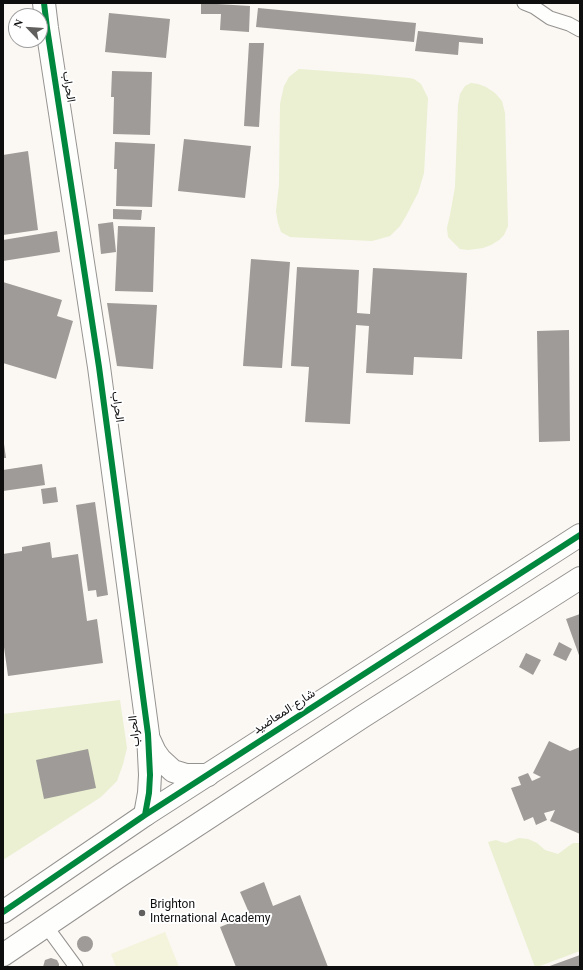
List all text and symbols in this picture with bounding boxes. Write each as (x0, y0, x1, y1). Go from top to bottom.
north arrow (8, 8, 48, 48)
text: N (11, 17, 25, 29)
street label: الحراب (57, 70, 77, 104)
street label: الحراب (107, 390, 125, 424)
street label: شارع المعاضيد (251, 688, 319, 738)
street label: الحراب (127, 715, 145, 747)
place label: Brighton International Academy (150, 899, 270, 927)
marker: Brighton International Academy (137, 908, 147, 918)

